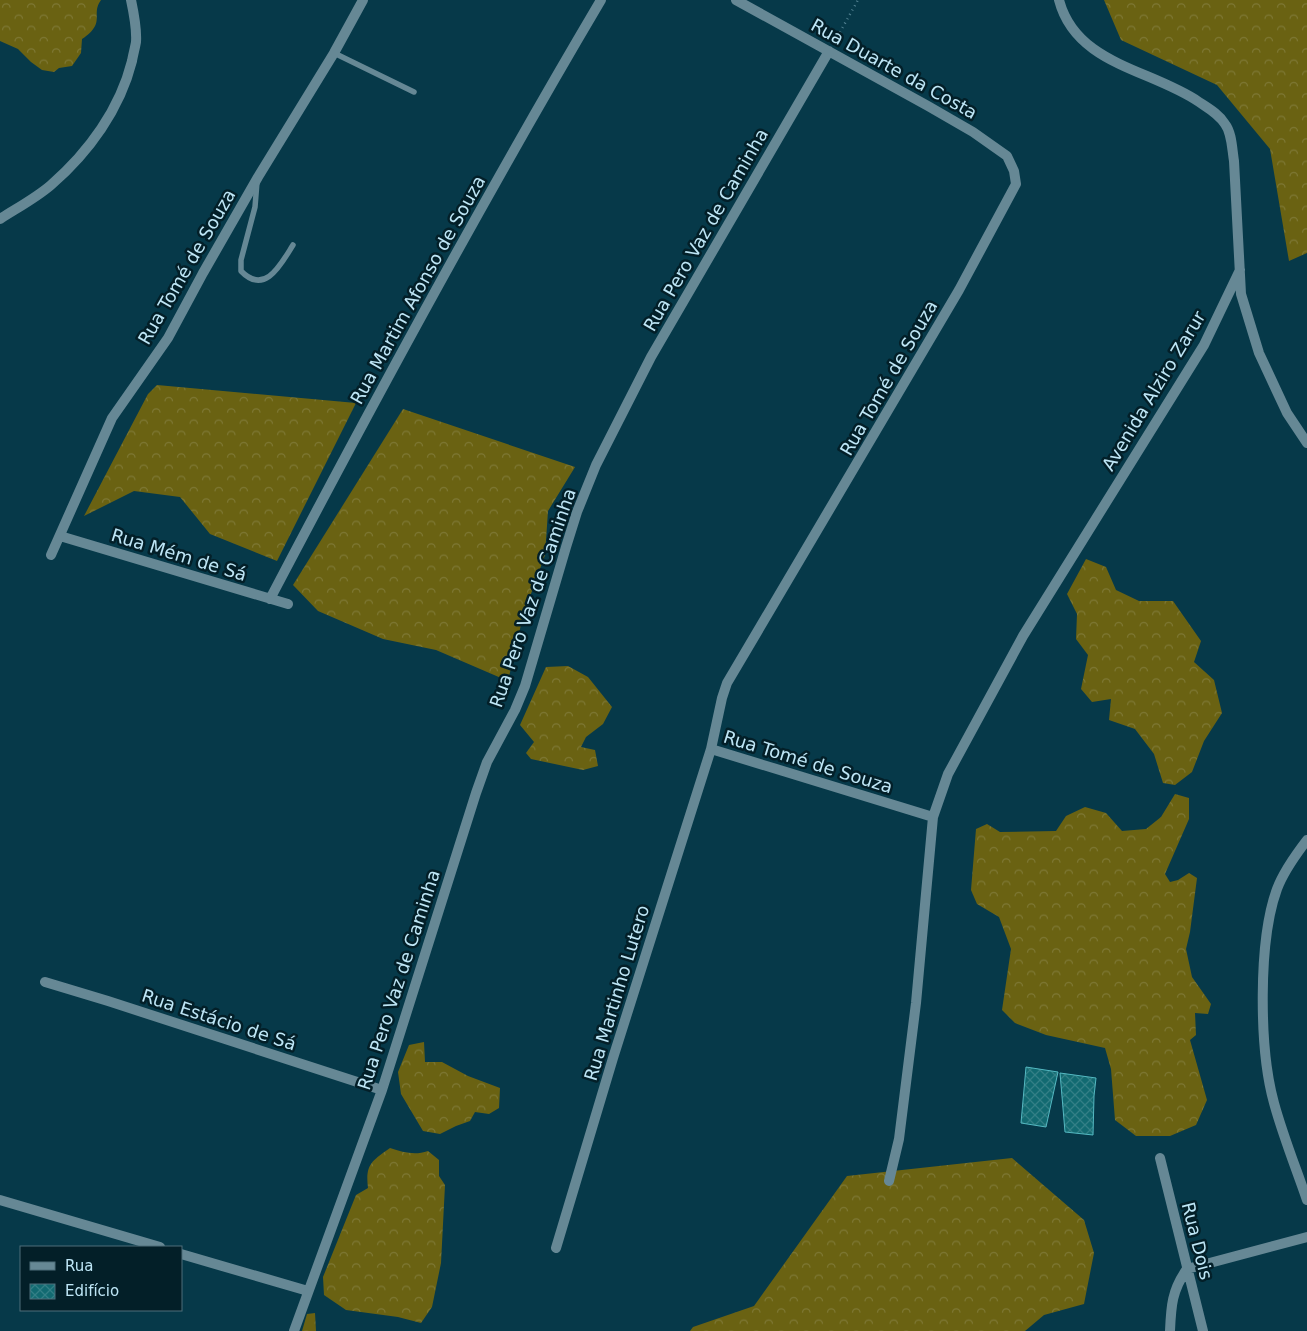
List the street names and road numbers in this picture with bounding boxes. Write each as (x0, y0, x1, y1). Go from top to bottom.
street label: Rua Duarte da Costa (808, 14, 981, 123)
street label: Rua Pero Vaz de Caminha (639, 125, 772, 335)
street label: Rua Martim Afonso de Souza (346, 172, 489, 408)
street label: Rua Tomé de Souza (134, 185, 240, 348)
street label: Rua Tomé de Souza (836, 296, 942, 459)
street label: Avenida Alziro Zarur (1098, 307, 1210, 474)
street label: Rua Pero Vaz de Caminha (485, 486, 580, 710)
street label: Rua Mém de Sá (109, 524, 249, 585)
street label: Rua Tomé de Souza (721, 726, 895, 797)
street label: Rua Pero Vaz de Caminha (353, 867, 444, 1093)
street label: Rua Martinho Lutero (580, 902, 653, 1083)
street label: Rua Estácio de Sá (139, 985, 299, 1054)
street label: Rua Dois (1178, 1200, 1217, 1282)

